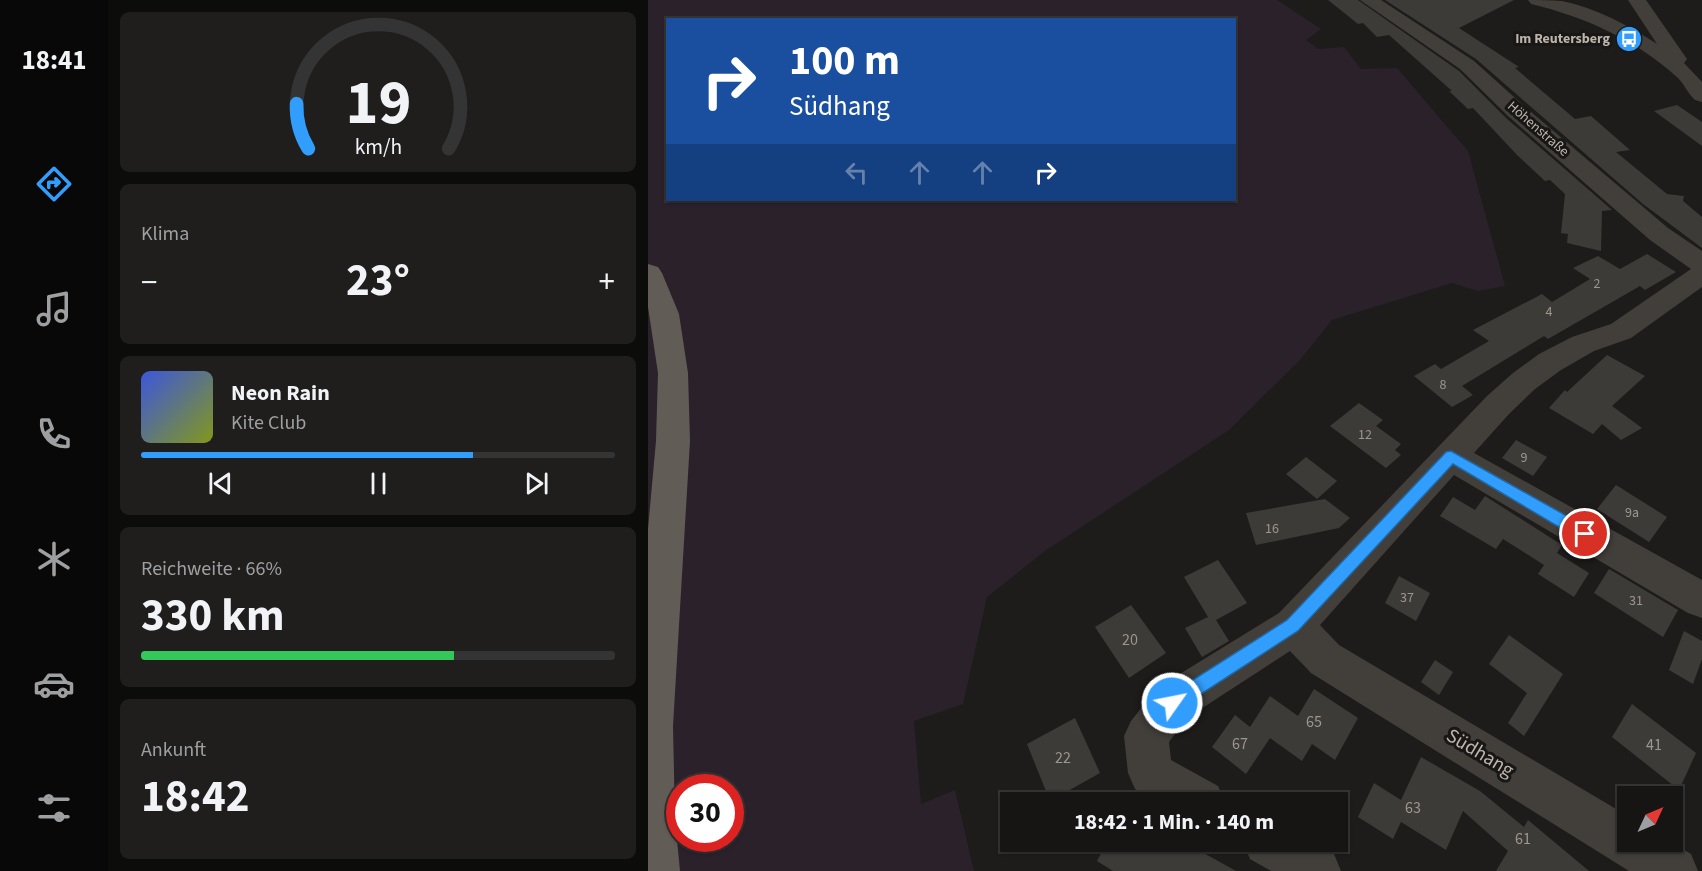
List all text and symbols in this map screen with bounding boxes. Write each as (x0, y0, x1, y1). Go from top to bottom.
bus stop icon: Im Reutersberg (1614, 24, 1644, 54)
place label: Im Reutersberg (1515, 29, 1611, 49)
text: 100 m (789, 31, 900, 91)
text: 18:41 (21, 41, 87, 80)
icon: right (690, 42, 768, 120)
text: 19 (345, 59, 411, 148)
text: Südhang (789, 87, 890, 126)
street label: Höhenstraße (1503, 97, 1573, 161)
text: km/h (354, 132, 402, 163)
icon: left (840, 156, 873, 189)
icon: ahead (903, 156, 936, 189)
icon: ahead (966, 156, 999, 189)
icon: right (1029, 156, 1062, 189)
icon: directions (33, 163, 75, 205)
text: Klima (141, 220, 189, 248)
text: 23° (346, 249, 410, 313)
text: − (141, 259, 157, 306)
text: + (599, 259, 615, 306)
house number: 2 (1594, 274, 1601, 294)
icon: music (33, 288, 75, 330)
house number: 4 (1546, 302, 1553, 322)
house number: 8 (1440, 375, 1447, 395)
text: Neon Rain (231, 377, 330, 409)
text: Kite Club (231, 409, 306, 437)
icon: phone (33, 413, 75, 455)
house number: 12 (1358, 425, 1372, 445)
house number: 9 (1521, 448, 1528, 468)
icon: previous (204, 467, 237, 500)
icon: pause (362, 467, 395, 500)
icon: next (520, 467, 553, 500)
house number: 9a (1625, 503, 1639, 523)
pin (1559, 508, 1610, 559)
icon: arrive (1568, 517, 1601, 550)
house number: 16 (1265, 519, 1279, 539)
icon: climate (33, 538, 75, 580)
text: Reichweite · 66% (141, 555, 282, 583)
text: 330 km (141, 584, 285, 648)
house number: 37 (1400, 588, 1414, 608)
house number: 31 (1629, 591, 1643, 611)
house number: 20 (1122, 629, 1138, 651)
icon: car (33, 663, 75, 705)
position arrow (1140, 671, 1204, 735)
house number: 65 (1306, 711, 1322, 733)
street label: Südhang (1441, 722, 1519, 784)
house number: 67 (1232, 733, 1248, 755)
house number: 41 (1646, 734, 1662, 756)
text: Ankunft (141, 736, 206, 764)
house number: 22 (1055, 747, 1071, 769)
text: 18:42 (141, 765, 250, 829)
speed limit sign: 30 (666, 774, 744, 852)
north arrow (1617, 786, 1683, 852)
map controls (1617, 786, 1683, 852)
icon: filters (33, 787, 75, 829)
house number: 63 (1405, 797, 1421, 819)
text: 18:42 · 1 Min. · 140 m (1074, 806, 1274, 838)
house number: 61 (1515, 828, 1531, 850)

